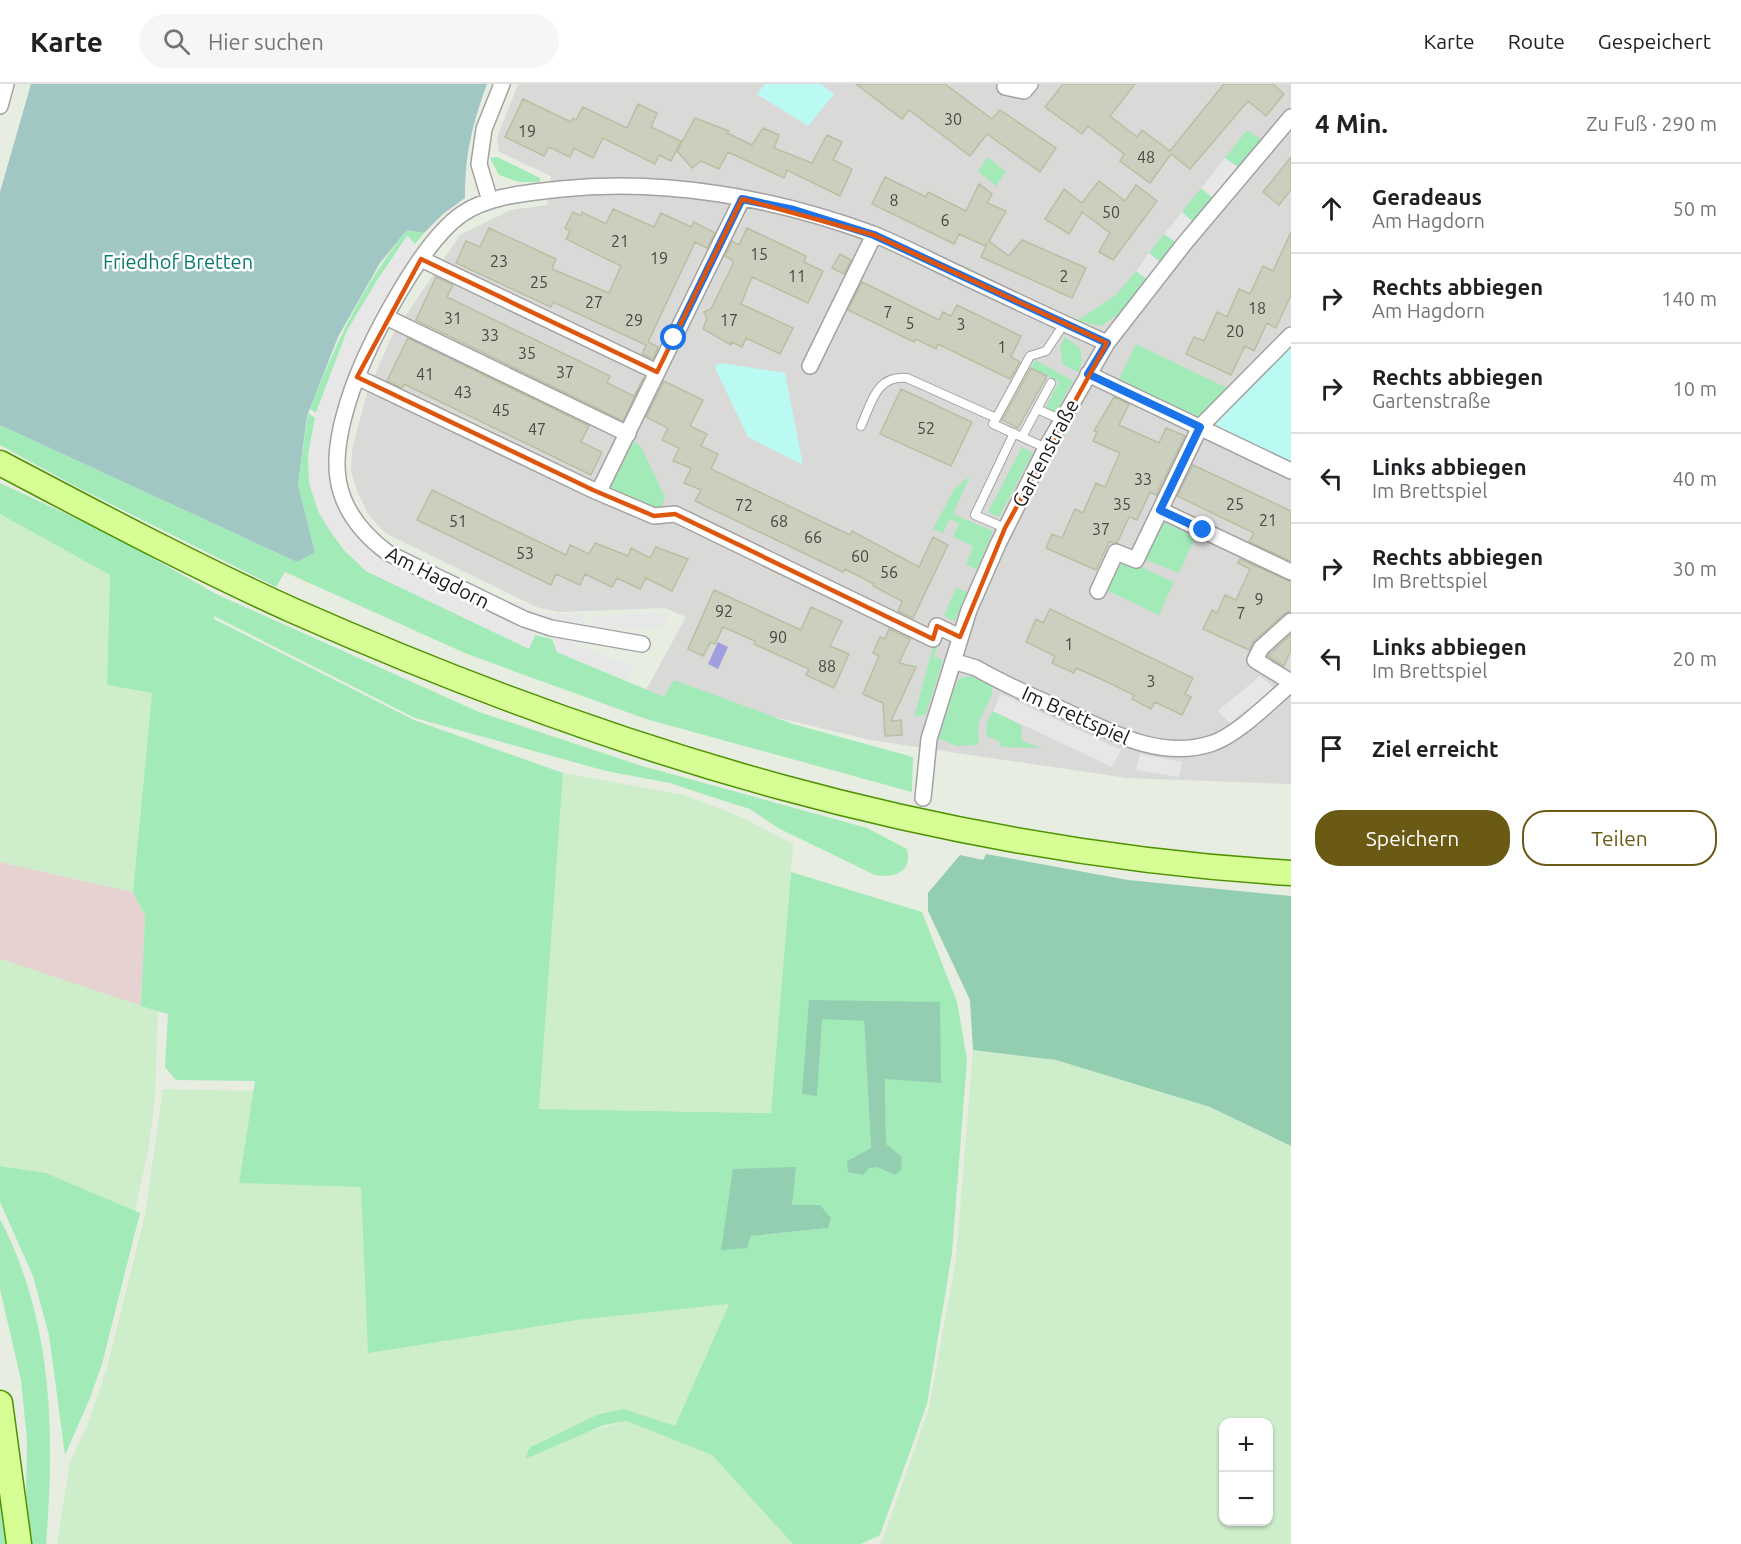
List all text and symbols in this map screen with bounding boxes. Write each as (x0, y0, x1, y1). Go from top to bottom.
search box (139, 14, 559, 68)
icon: search (160, 25, 193, 58)
text: Karte (30, 26, 103, 57)
text: Hier suchen (208, 29, 324, 54)
text: Karte (1423, 29, 1475, 53)
text: Route (1508, 29, 1565, 53)
text: Gespeichert (1598, 29, 1711, 53)
text: 4 Min. (1315, 109, 1388, 138)
house number: 30 (944, 110, 962, 128)
text: Zu Fuß · 290 m (1586, 112, 1717, 135)
house number: 19 (518, 122, 536, 140)
house number: 48 (1137, 148, 1155, 166)
text: Geradeaus (1372, 184, 1482, 209)
house number: 8 (889, 191, 899, 209)
icon: ahead (1315, 192, 1348, 225)
text: 50 m (1673, 197, 1717, 220)
house number: 50 (1102, 203, 1120, 221)
text: Am Hagdorn (1372, 209, 1485, 232)
house number: 6 (940, 211, 950, 229)
house number: 21 (611, 232, 629, 250)
house number: 15 (750, 245, 768, 263)
house number: 19 (650, 249, 668, 267)
park label: Friedhof Bretten (103, 250, 253, 273)
house number: 23 (490, 252, 508, 270)
house number: 11 (788, 267, 806, 285)
house number: 2 (1059, 267, 1069, 285)
house number: 25 (530, 273, 548, 291)
text: Rechts abbiegen (1372, 274, 1543, 299)
icon: right (1315, 282, 1348, 315)
text: 140 m (1661, 287, 1717, 310)
house number: 27 (585, 293, 603, 311)
house number: 18 (1248, 299, 1266, 317)
text: Am Hagdorn (1372, 299, 1485, 322)
house number: 7 (883, 303, 893, 321)
house number: 31 (444, 309, 462, 327)
house number: 29 (625, 311, 643, 329)
house number: 17 (720, 311, 738, 329)
house number: 5 (905, 314, 915, 332)
house number: 3 (956, 315, 966, 333)
house number: 20 (1226, 322, 1244, 340)
route start (660, 324, 686, 350)
house number: 33 (481, 326, 499, 344)
house number: 1 (997, 338, 1007, 356)
house number: 35 (518, 344, 536, 362)
house number: 37 (556, 363, 574, 381)
text: Rechts abbiegen (1372, 364, 1543, 389)
house number: 41 (416, 365, 434, 383)
icon: right (1315, 372, 1348, 405)
text: 10 m (1673, 377, 1717, 400)
house number: 43 (454, 383, 472, 401)
text: Gartenstraße (1372, 389, 1491, 412)
street label: Gartenstraße (1007, 395, 1083, 511)
house number: 45 (492, 401, 510, 419)
house number: 52 (917, 419, 935, 437)
house number: 47 (528, 420, 546, 438)
text: Links abbiegen (1372, 454, 1527, 479)
icon: left (1315, 462, 1348, 495)
text: 40 m (1673, 467, 1717, 490)
house number: 33 (1134, 470, 1152, 488)
text: Im Brettspiel (1372, 479, 1488, 502)
house number: 35 (1113, 495, 1131, 513)
house number: 25 (1226, 495, 1244, 513)
house number: 72 (735, 496, 753, 514)
house number: 21 (1259, 511, 1277, 529)
house number: 51 (449, 512, 467, 530)
house number: 68 (770, 512, 788, 530)
route end (1189, 516, 1215, 542)
house number: 37 (1092, 520, 1110, 538)
house number: 66 (804, 528, 822, 546)
street label: Am Hagdorn (382, 541, 494, 613)
house number: 53 (516, 544, 534, 562)
text: Rechts abbiegen (1372, 544, 1543, 569)
house number: 60 (851, 547, 869, 565)
icon: right (1315, 552, 1348, 585)
text: 30 m (1673, 557, 1717, 580)
house number: 56 (880, 563, 898, 581)
text: Im Brettspiel (1372, 569, 1488, 592)
house number: 9 (1254, 590, 1264, 608)
house number: 92 (715, 602, 733, 620)
house number: 7 (1236, 604, 1246, 622)
house number: 90 (769, 628, 787, 646)
text: Links abbiegen (1372, 634, 1527, 659)
house number: 1 (1064, 635, 1074, 653)
icon: left (1315, 642, 1348, 675)
text: 20 m (1673, 647, 1717, 670)
house number: 88 (818, 657, 836, 675)
text: Im Brettspiel (1372, 659, 1488, 682)
house number: 3 (1146, 672, 1156, 690)
street label: Im Brettspiel (1019, 681, 1133, 749)
icon: arrive (1315, 732, 1348, 765)
text: Ziel erreicht (1372, 736, 1499, 761)
button: Speichern (1315, 810, 1510, 866)
button: Teilen (1522, 810, 1717, 866)
map controls (1219, 1418, 1273, 1526)
button: + (1219, 1418, 1273, 1472)
button: − (1219, 1472, 1273, 1526)

